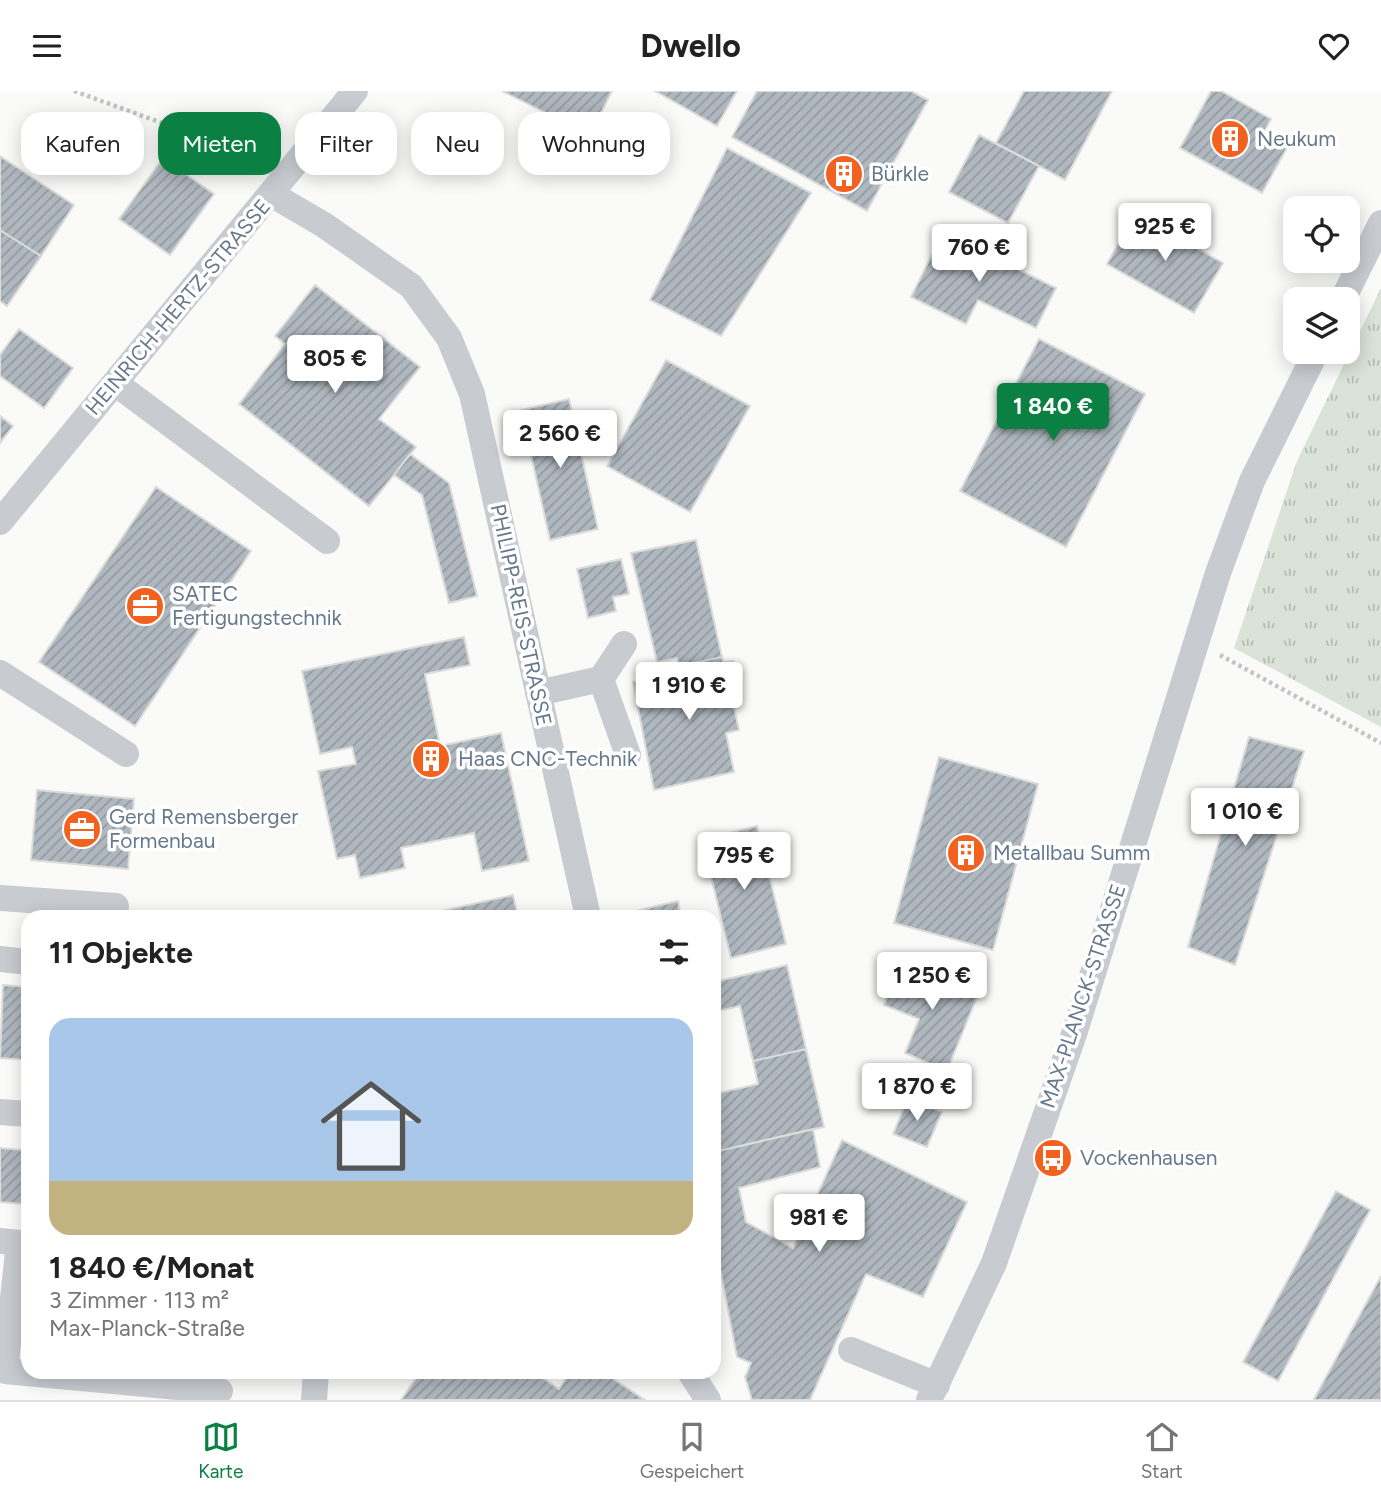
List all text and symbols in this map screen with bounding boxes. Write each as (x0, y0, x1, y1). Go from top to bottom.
icon: menu (28, 27, 66, 65)
text: Dwello (640, 27, 741, 65)
icon: heart (1315, 27, 1353, 65)
chip: Kaufen (21, 112, 144, 175)
chip: Mieten (158, 112, 281, 175)
chip: Filter (295, 112, 397, 175)
chip: Neu (411, 112, 504, 175)
chip: Wohnung (518, 112, 670, 175)
building icon: Neukum (1209, 118, 1251, 160)
place label: Neukum (1257, 126, 1336, 151)
building icon: Bürkle (823, 153, 865, 195)
place label: Bürkle (871, 161, 929, 186)
street label: HEINRICH-HERTZ-STRASSE (80, 194, 275, 420)
map controls (1283, 196, 1360, 364)
button: locate (1283, 196, 1360, 273)
pin: 925 € (1116, 204, 1214, 263)
text: 925 € (1134, 212, 1196, 240)
pin: 760 € (930, 225, 1028, 284)
text: 760 € (948, 233, 1010, 261)
button: layers (1283, 287, 1360, 364)
pin: 805 € (286, 335, 384, 395)
text: 805 € (303, 344, 367, 372)
pin: 1 840 € (988, 383, 1118, 443)
text: 1 840 € (1013, 392, 1093, 420)
pin: 2 560 € (495, 411, 625, 470)
text: 2 560 € (519, 419, 601, 447)
street label: PHILIPP-REIS-STRASSE (486, 502, 557, 728)
place label: SATEC Fertigungstechnik (172, 581, 343, 630)
office icon: SATEC Fertigungstechnik (124, 585, 166, 627)
pin: 1 910 € (624, 663, 754, 722)
text: 1 910 € (652, 671, 726, 699)
building icon: Haas CNC-Technik (410, 738, 452, 780)
place label: Haas CNC-Technik (458, 746, 638, 771)
pin: 1 010 € (1180, 789, 1310, 848)
text: 1 010 € (1207, 797, 1283, 825)
place label: Gerd Remensberger Formenbau (109, 804, 298, 853)
office icon: Gerd Remensberger Formenbau (61, 808, 103, 850)
building icon: Metallbau Summ (945, 832, 987, 874)
pin: 795 € (695, 833, 793, 892)
place label: Metallbau Summ (993, 840, 1150, 865)
text: 795 € (714, 841, 774, 869)
street label: MAX-PLANCK-STRASSE (1034, 881, 1131, 1111)
icon: filters (655, 933, 693, 971)
text: 11 Objekte (49, 934, 193, 971)
pin: 1 250 € (867, 953, 997, 1012)
text: 1 250 € (893, 961, 971, 989)
icon: home (308, 1063, 434, 1189)
pin: 1 870 € (852, 1063, 982, 1123)
text: 1 870 € (878, 1072, 956, 1100)
bus stop icon: Vockenhausen (1032, 1137, 1074, 1179)
place label: Vockenhausen (1080, 1145, 1218, 1170)
pin: 981 € (770, 1195, 868, 1254)
text: 981 € (790, 1203, 848, 1231)
text: 1 840 €/Monat (49, 1249, 255, 1286)
text: 3 Zimmer · 113 m² (49, 1286, 229, 1314)
text: Max-Planck-Straße (49, 1314, 245, 1342)
tab: Karte (198, 1418, 243, 1483)
tab: Gespeichert (640, 1418, 744, 1483)
tab: Start (1141, 1418, 1183, 1483)

